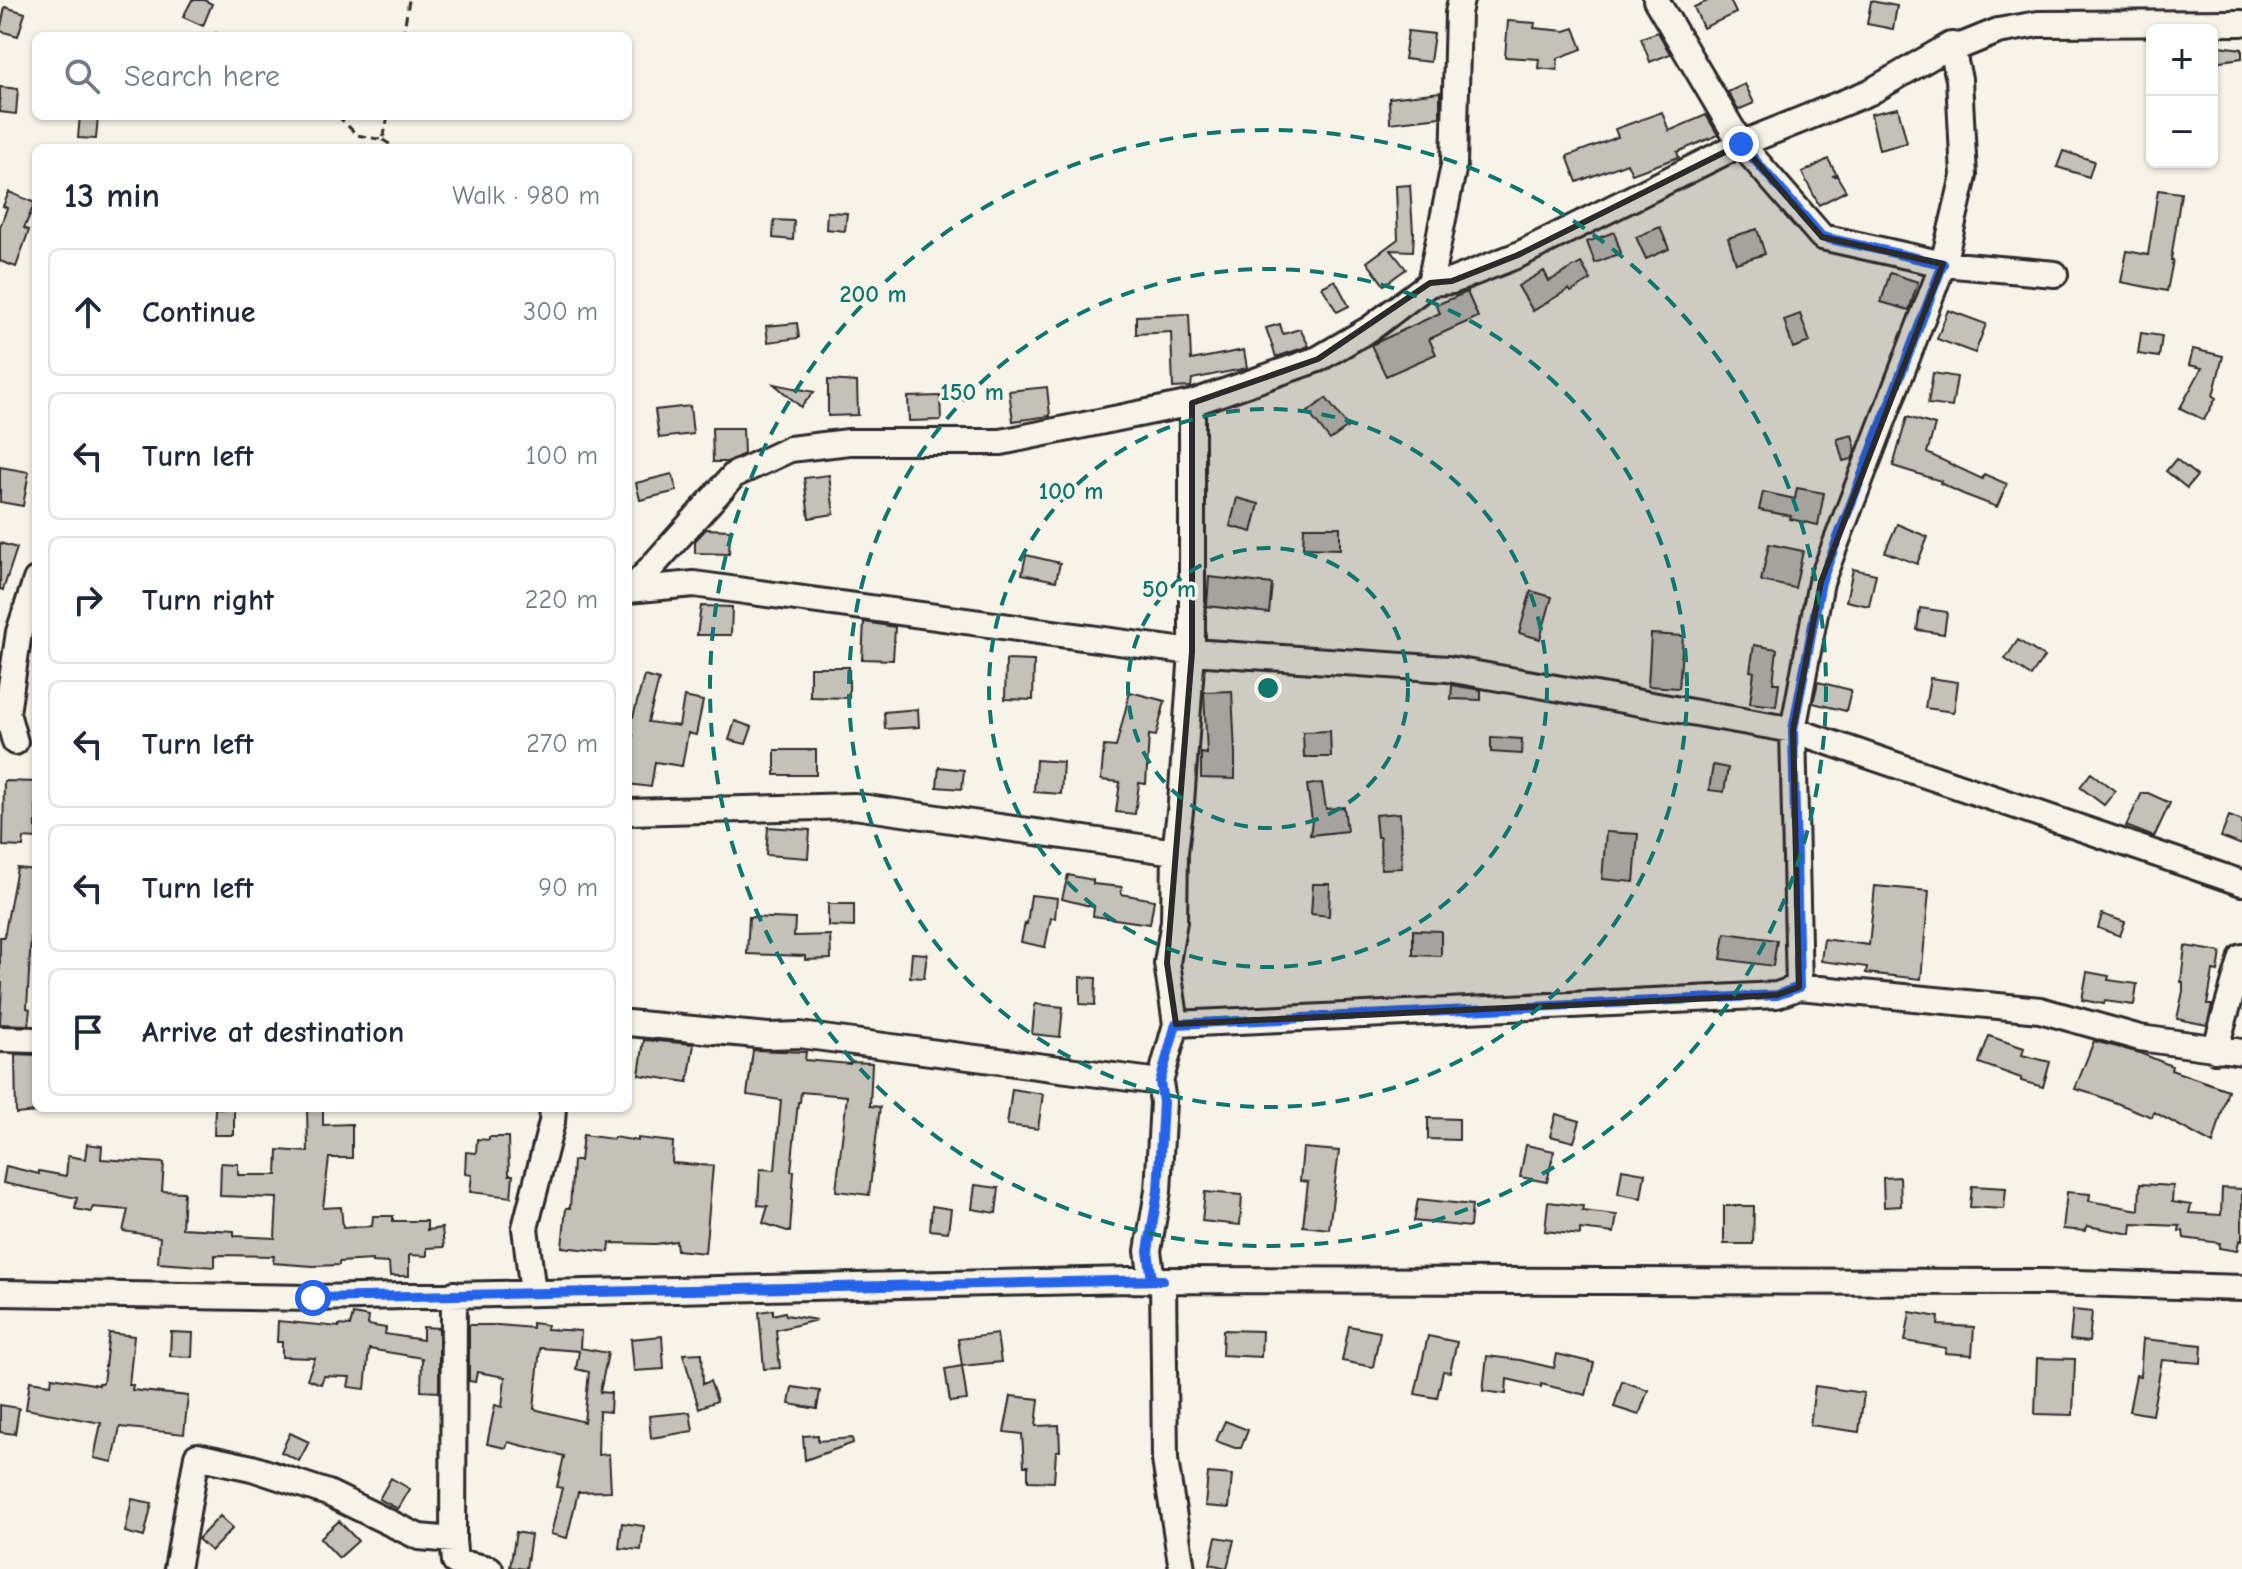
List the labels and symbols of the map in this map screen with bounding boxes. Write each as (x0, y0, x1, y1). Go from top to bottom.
route end (1723, 126, 1759, 162)
text: 200 m (839, 280, 907, 308)
text: 150 m (940, 378, 1004, 406)
text: 100 m (1039, 477, 1103, 505)
text: 50 m (1142, 575, 1196, 603)
centre of rings (1254, 674, 1282, 702)
route start (295, 1280, 331, 1316)

